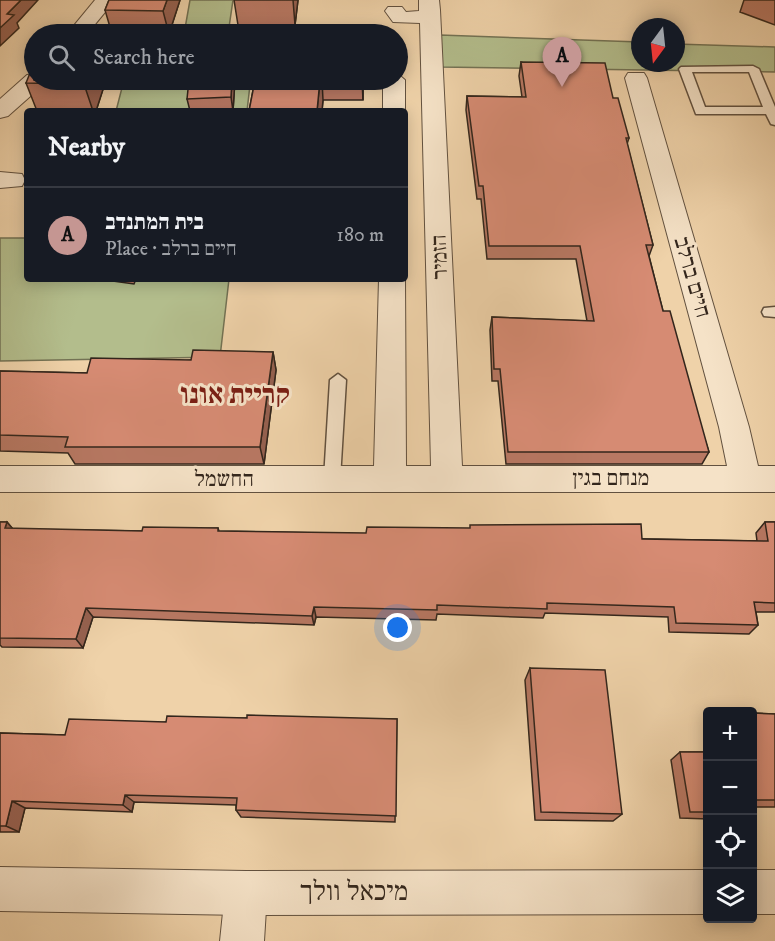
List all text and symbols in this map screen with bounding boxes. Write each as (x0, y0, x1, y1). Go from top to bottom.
north arrow (631, 18, 685, 72)
search box (24, 24, 408, 90)
pin: A (542, 38, 582, 87)
icon: search (45, 41, 78, 74)
text: Search here (93, 44, 195, 71)
text: Nearby (48, 131, 125, 164)
text: בית המתנדב (105, 209, 204, 236)
text: A (61, 223, 74, 248)
text: 180 m (337, 223, 384, 248)
street label: חיים ברלב (668, 233, 716, 321)
street label: הזמיר (426, 234, 454, 280)
text: Place · חיים ברלב (105, 237, 237, 262)
district label: קריית אונו (180, 377, 290, 412)
street label: מנחם בגין (573, 465, 649, 492)
street label: החשמל (194, 466, 254, 493)
your location (383, 613, 412, 642)
map controls (703, 707, 757, 923)
button: + (703, 707, 757, 761)
button: − (703, 761, 757, 815)
button: locate (703, 815, 757, 869)
button: layers (703, 869, 757, 923)
street label: מיכאל וולך (300, 875, 408, 909)

